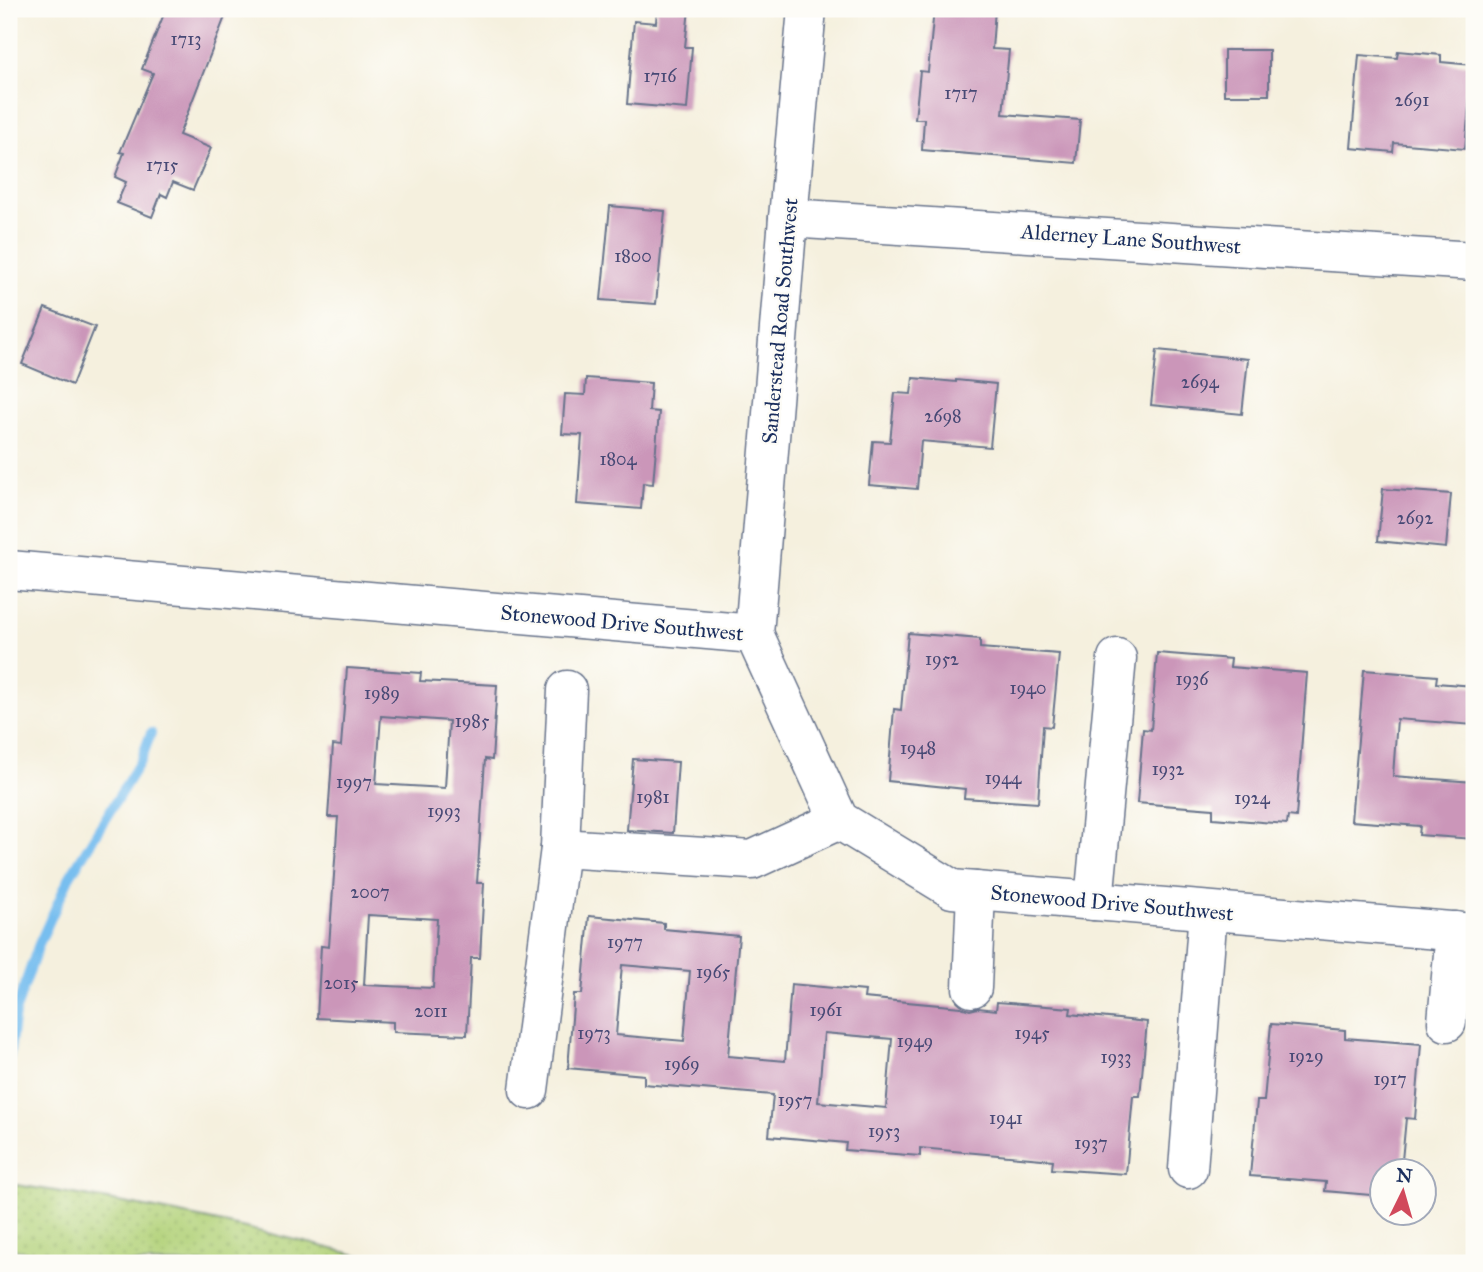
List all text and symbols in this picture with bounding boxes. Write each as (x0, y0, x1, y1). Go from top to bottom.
house number: 1713 (170, 28, 202, 50)
house number: 1716 (643, 65, 677, 87)
house number: 1717 (944, 82, 978, 104)
house number: 2691 (1395, 89, 1429, 111)
house number: 1715 (146, 154, 179, 176)
street label: Sanderstead Road Southwest (756, 196, 804, 445)
street label: Alderney Lane Southwest (1019, 218, 1242, 260)
house number: 1800 (614, 245, 652, 267)
house number: 2694 (1181, 371, 1220, 393)
house number: 2698 (924, 405, 962, 427)
house number: 1804 (599, 448, 638, 470)
house number: 2692 (1397, 507, 1433, 529)
street label: Stonewood Drive Southwest (499, 599, 745, 647)
house number: 1952 (925, 648, 959, 670)
house number: 1936 (1175, 668, 1209, 690)
house number: 1940 (1009, 677, 1047, 699)
house number: 1989 (364, 682, 400, 704)
house number: 1985 (455, 710, 490, 732)
house number: 1948 (900, 737, 936, 759)
house number: 1932 (1152, 758, 1184, 780)
house number: 1944 (985, 767, 1022, 789)
house number: 1997 (336, 771, 372, 793)
house number: 1981 (636, 786, 670, 808)
house number: 1924 (1234, 787, 1271, 809)
house number: 1993 (427, 800, 461, 822)
street label: Stonewood Drive Southwest (989, 879, 1235, 927)
house number: 2007 (350, 881, 390, 903)
house number: 1977 (607, 931, 643, 953)
house number: 1965 (696, 961, 731, 983)
house number: 2015 (324, 972, 359, 994)
house number: 1961 (810, 999, 842, 1021)
house number: 2011 (414, 1000, 448, 1022)
house number: 1973 (577, 1022, 611, 1044)
house number: 1945 (1014, 1022, 1050, 1044)
house number: 1949 (897, 1030, 933, 1052)
house number: 1929 (1288, 1045, 1324, 1067)
house number: 1933 (1100, 1046, 1132, 1068)
house number: 1969 (664, 1053, 700, 1075)
house number: 1917 (1373, 1068, 1407, 1090)
house number: 1957 (778, 1089, 812, 1111)
house number: 1941 (989, 1107, 1023, 1129)
house number: 1953 (868, 1120, 900, 1142)
house number: 1937 (1074, 1132, 1108, 1154)
north arrow (1368, 1156, 1438, 1226)
text: N (1395, 1163, 1413, 1188)

